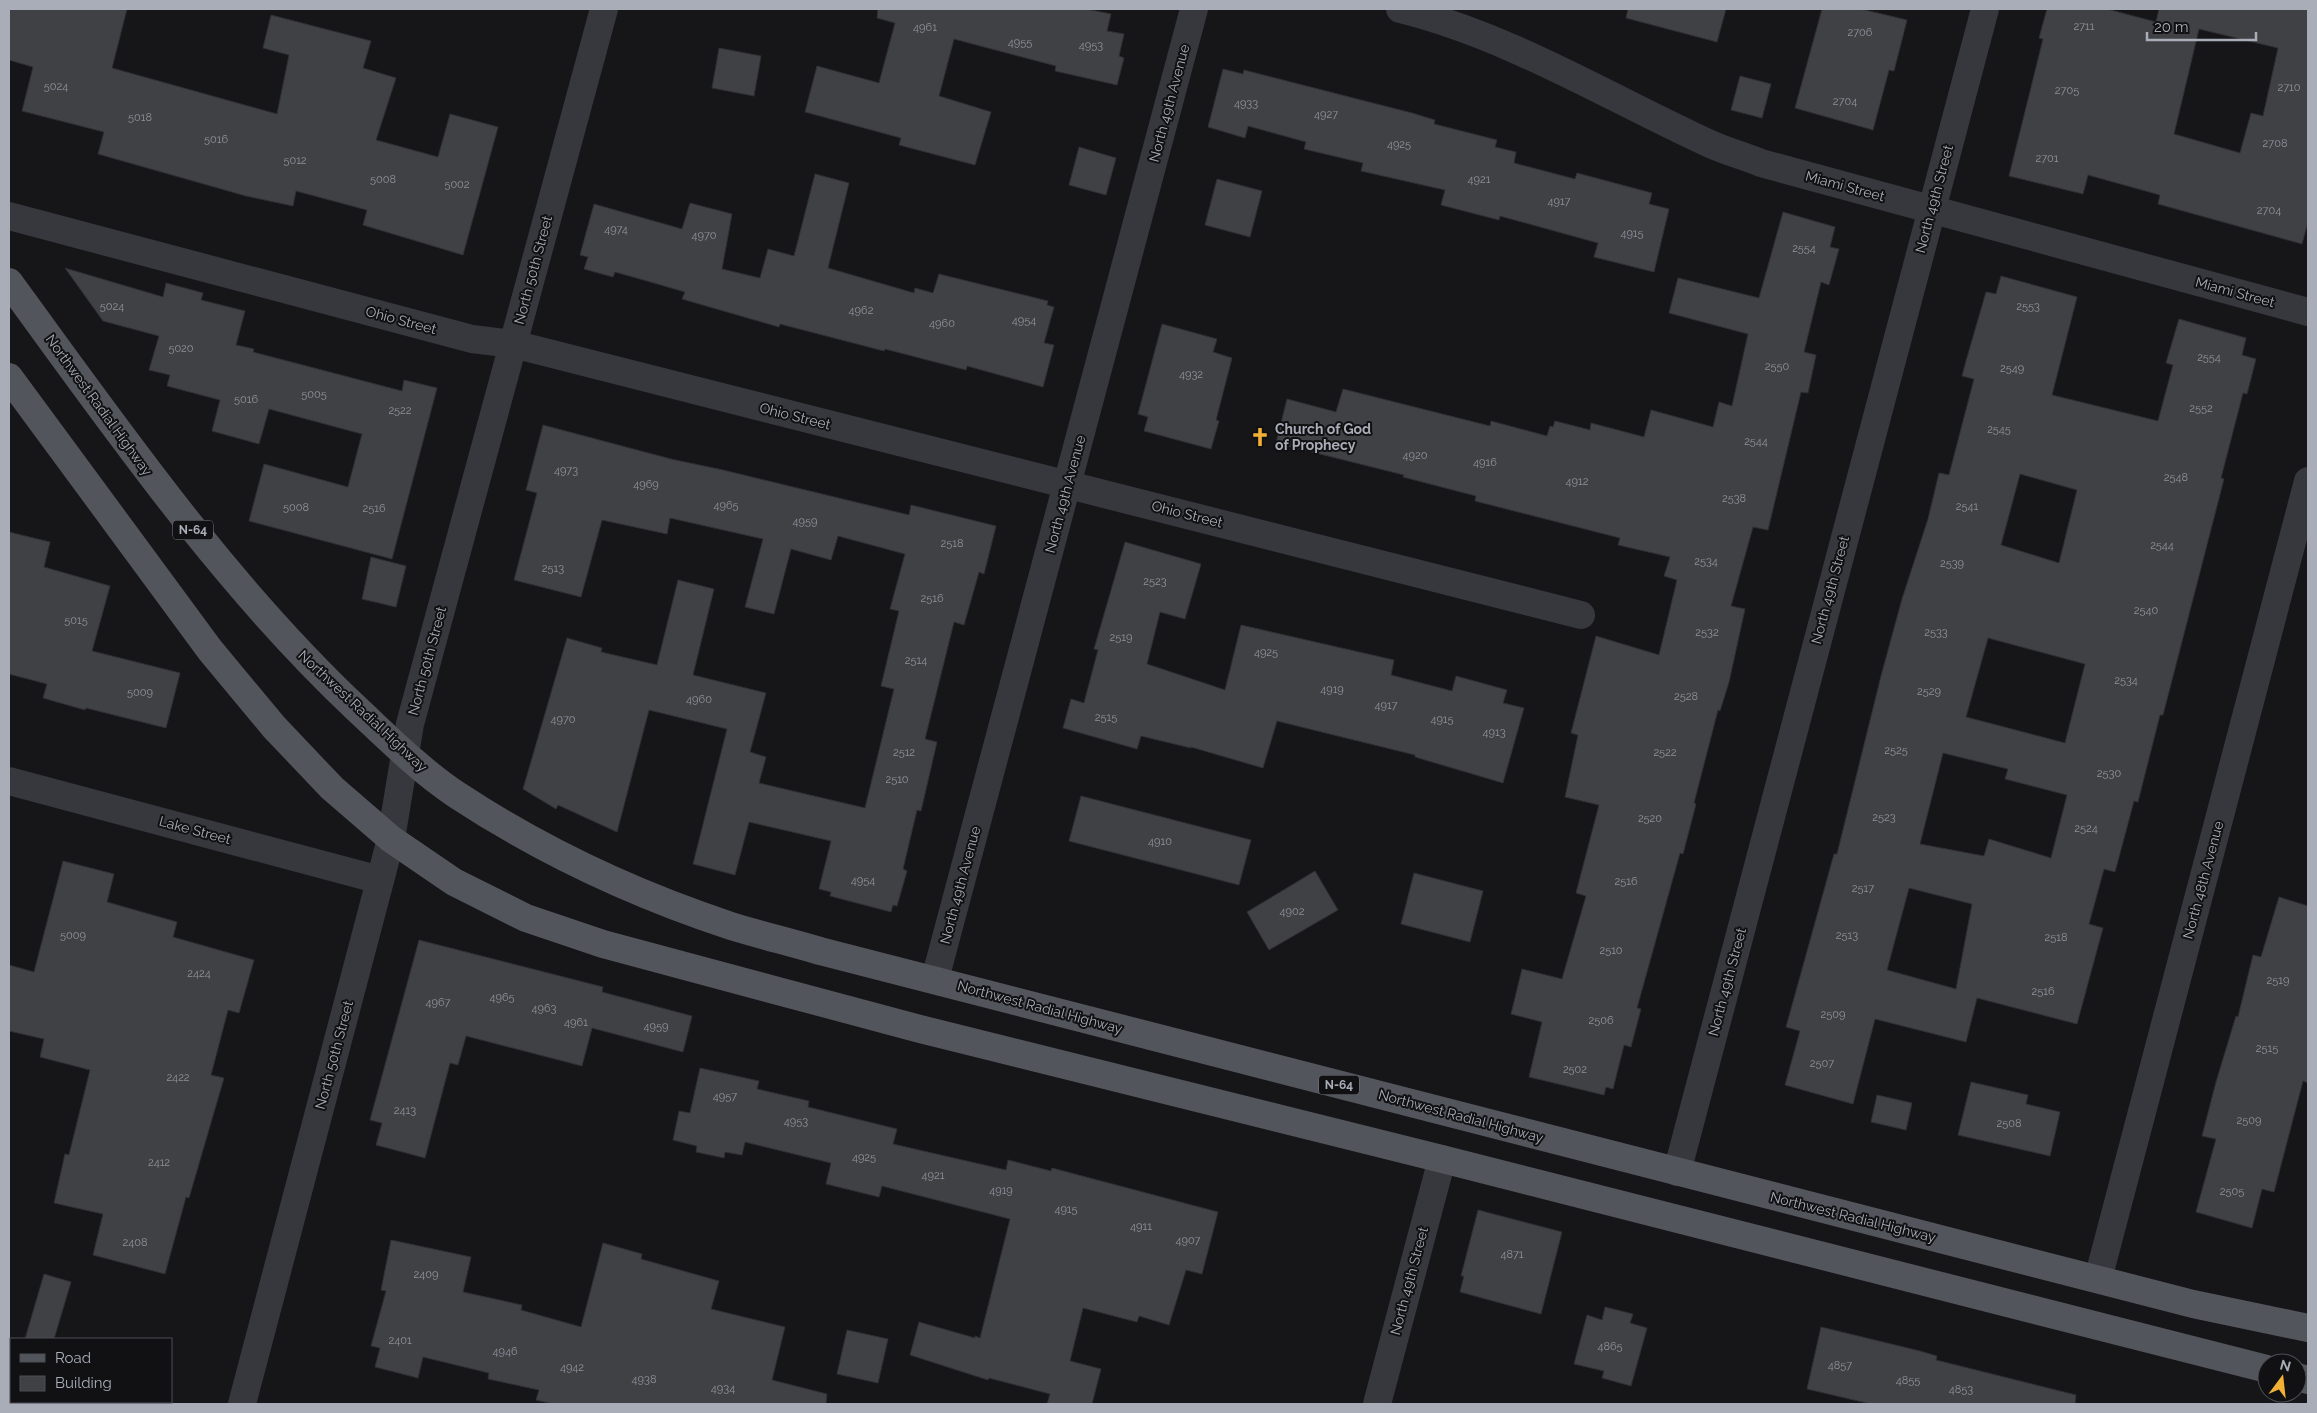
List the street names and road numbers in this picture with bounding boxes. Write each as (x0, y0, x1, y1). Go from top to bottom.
street label: North 49th Avenue (1146, 42, 1192, 164)
street label: North 49th Street (1912, 143, 1956, 255)
street label: Miami Street (1804, 168, 1887, 204)
street label: North 50th Street (511, 214, 555, 326)
street label: Miami Street (2194, 274, 2277, 310)
street label: Ohio Street (364, 303, 438, 337)
street label: Northwest Radial Highway (42, 331, 156, 479)
street label: Ohio Street (758, 399, 832, 433)
street label: North 49th Avenue (1042, 433, 1088, 555)
street label: Ohio Street (1150, 497, 1224, 531)
road number: N-64 (173, 520, 213, 540)
street label: North 49th Street (1808, 534, 1852, 646)
street label: North 50th Street (405, 605, 449, 717)
street label: Northwest Radial Highway (295, 647, 431, 775)
street label: Lake Street (157, 813, 233, 847)
street label: North 48th Avenue (2180, 819, 2226, 941)
street label: North 49th Avenue (937, 824, 983, 946)
street label: North 49th Street (1705, 926, 1749, 1038)
street label: Northwest Radial Highway (956, 977, 1125, 1037)
street label: North 50th Street (312, 999, 356, 1111)
road number: N-64 (1319, 1076, 1359, 1094)
street label: Northwest Radial Highway (1377, 1086, 1546, 1146)
street label: Northwest Radial Highway (1768, 1189, 1938, 1245)
street label: North 49th Street (1387, 1225, 1431, 1337)

